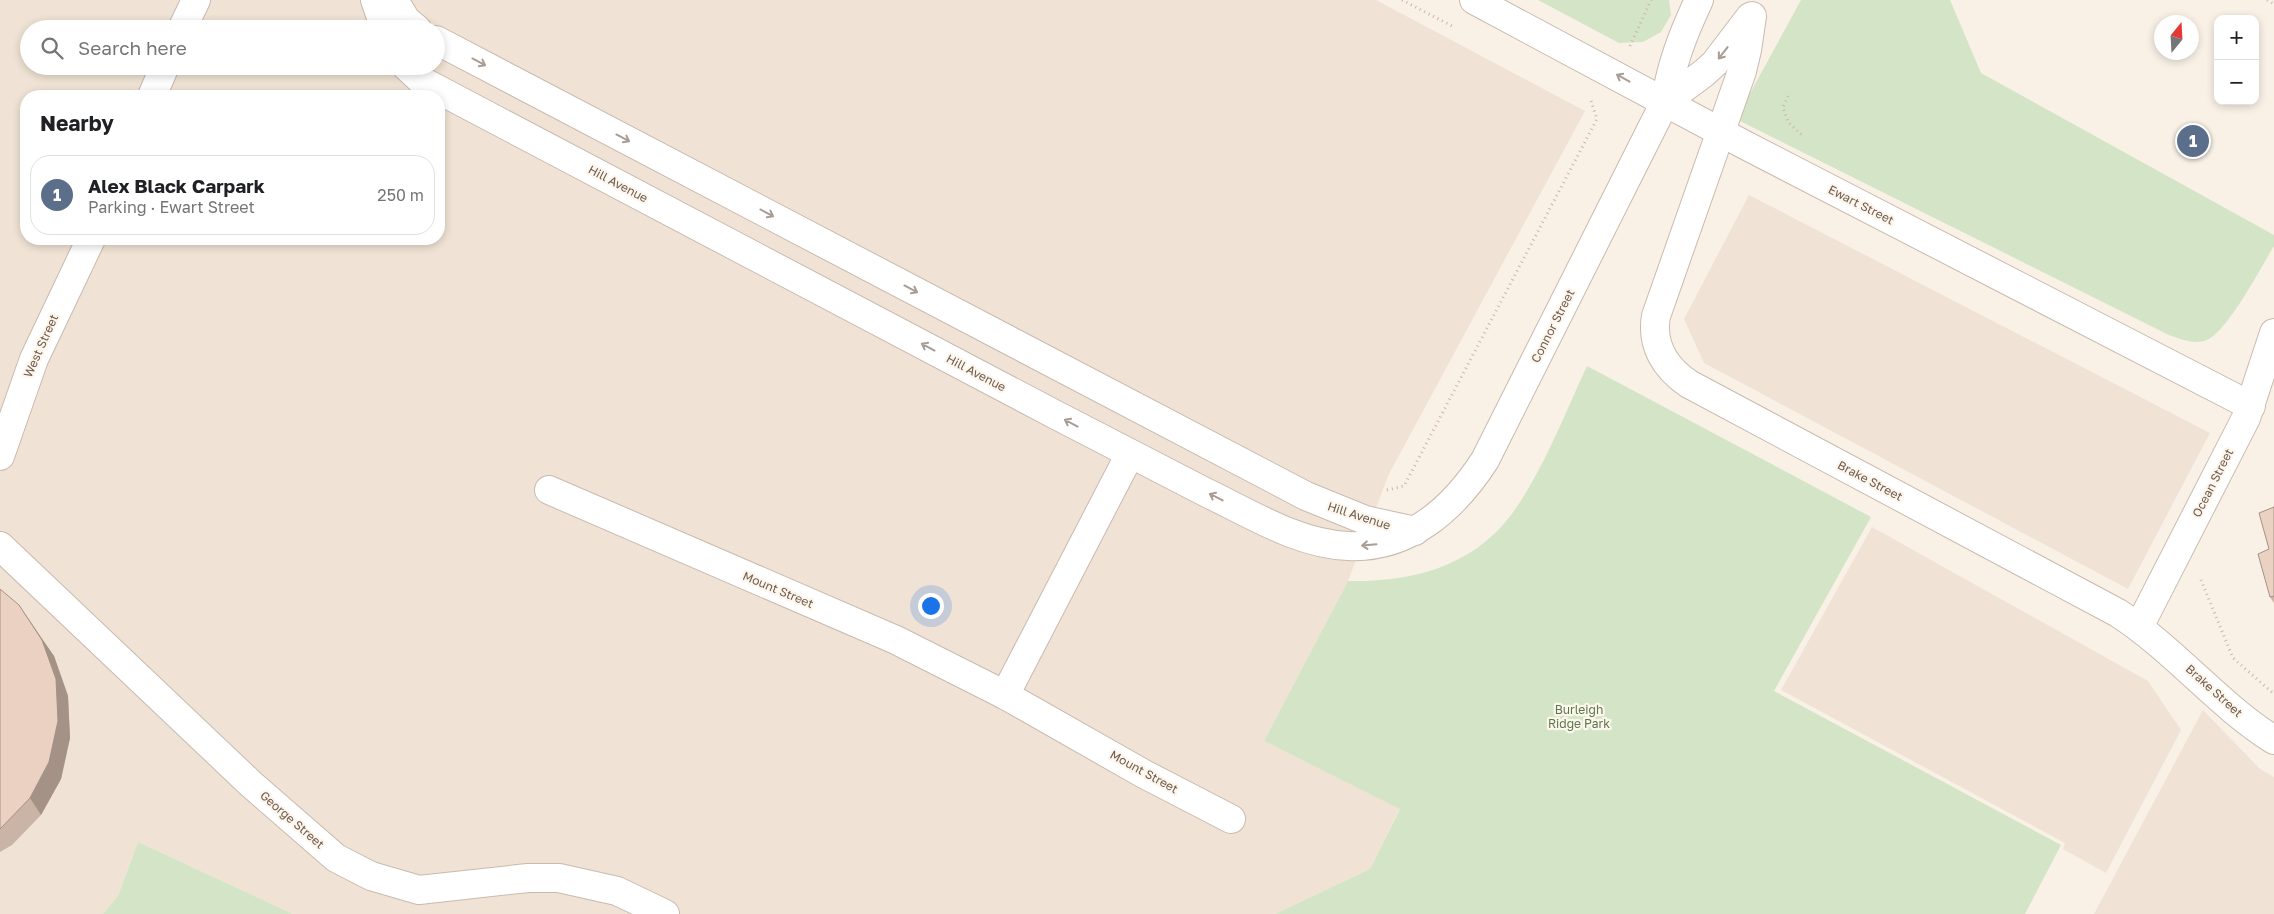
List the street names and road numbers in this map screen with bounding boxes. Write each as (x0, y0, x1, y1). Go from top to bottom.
street label: Hill Avenue (586, 162, 651, 206)
street label: Ewart Street (1826, 182, 1897, 228)
street label: Connor Street (1528, 286, 1578, 365)
street label: West Street (20, 312, 61, 380)
street label: Hill Avenue (944, 351, 1009, 395)
street label: Ocean Street (2189, 446, 2236, 520)
street label: Brake Street (1835, 457, 1905, 504)
street label: Hill Avenue (1326, 498, 1393, 533)
street label: Mount Street (741, 568, 816, 611)
street label: Brake Street (2183, 661, 2246, 720)
street label: Mount Street (1108, 747, 1181, 796)
street label: George Street (257, 788, 328, 852)

